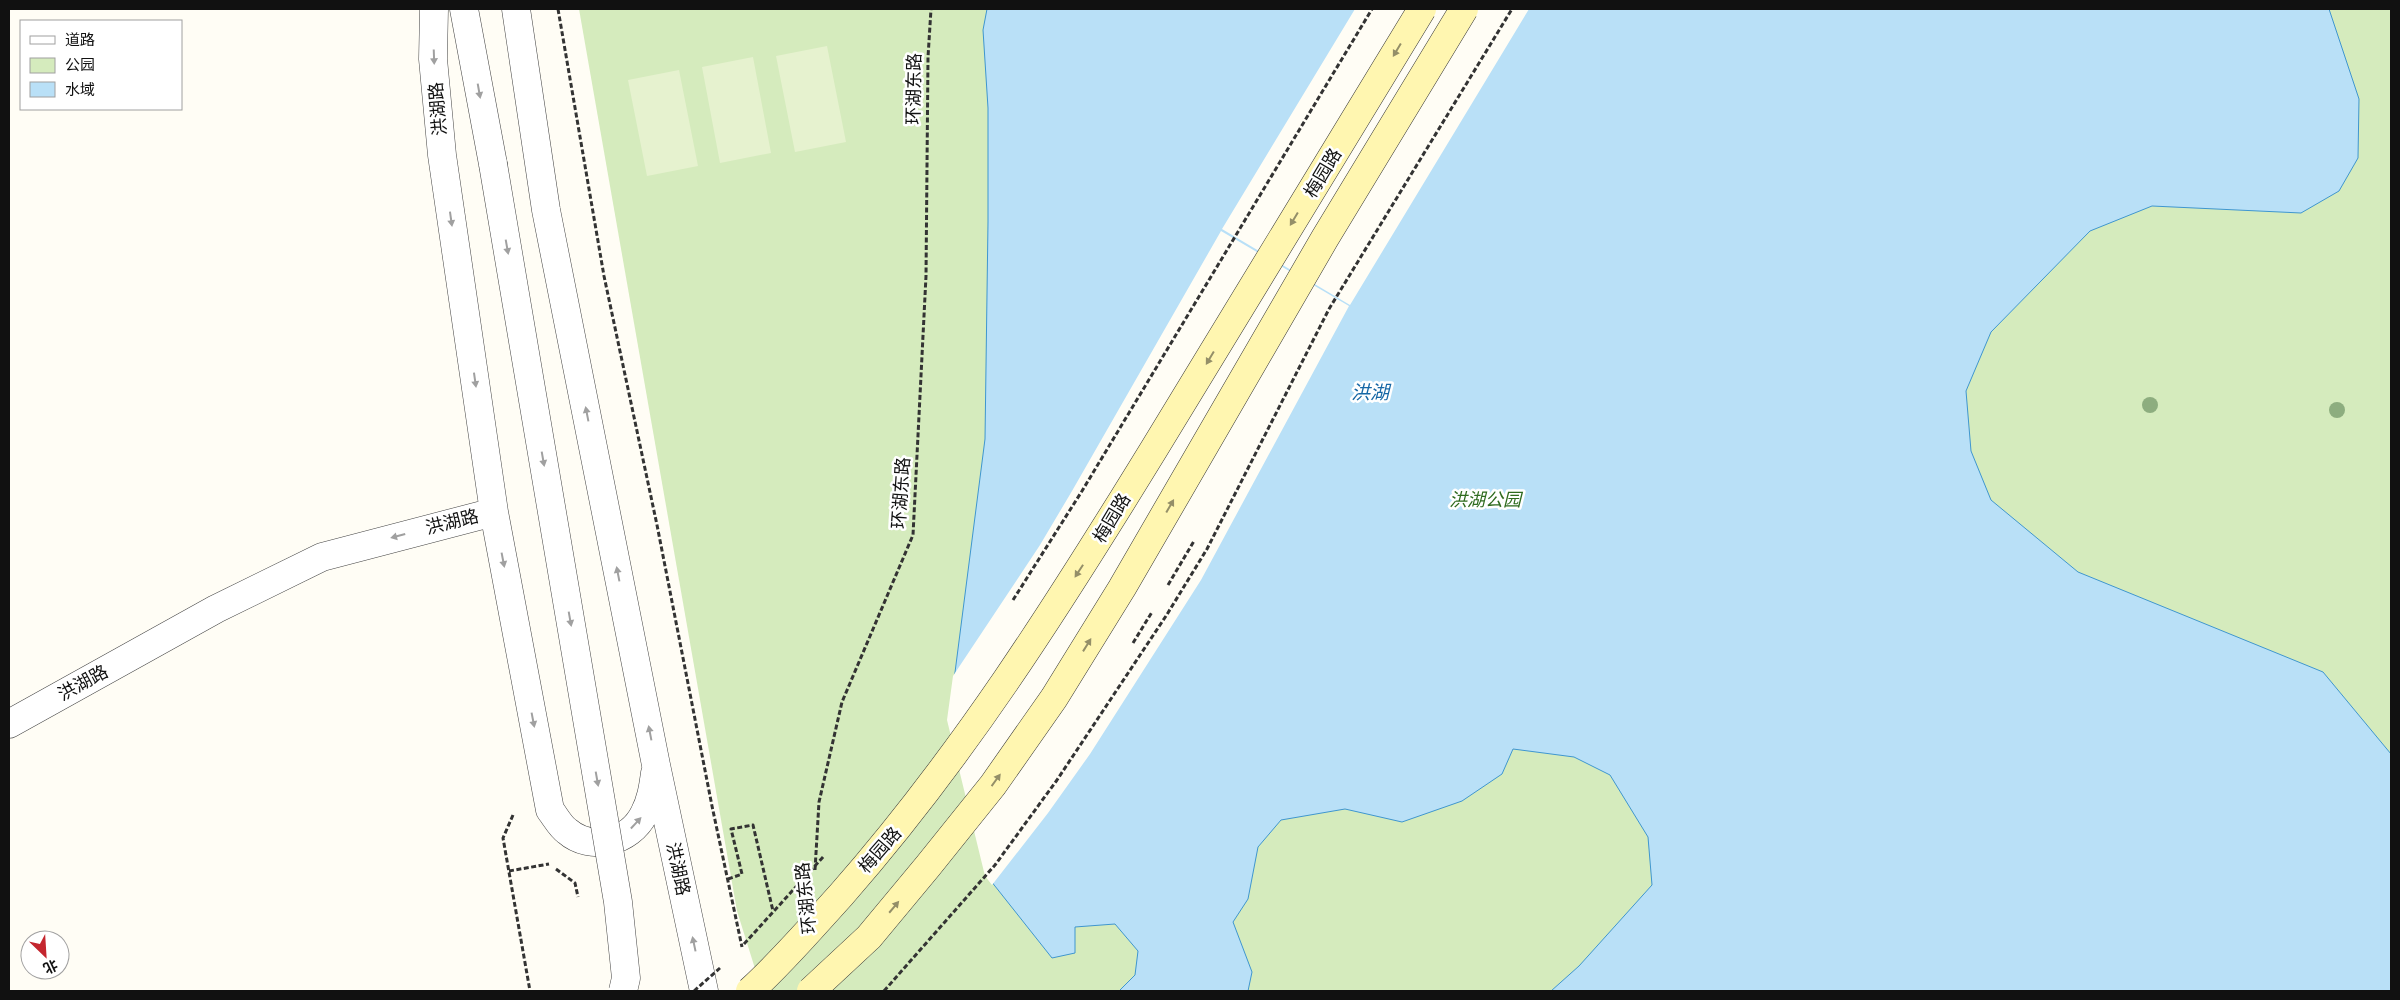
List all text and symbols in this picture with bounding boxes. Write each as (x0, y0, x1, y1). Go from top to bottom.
legend (20, 20, 182, 110)
text: 道路 (65, 27, 95, 50)
one-way arrow (1392, 44, 1401, 57)
one-way arrow (430, 50, 438, 66)
text: 公园 (65, 52, 95, 75)
street label: 环湖东路 (898, 53, 927, 125)
text: 水域 (65, 77, 95, 100)
street label: 洪湖路 (421, 81, 452, 137)
one-way arrow (476, 84, 484, 100)
street label: 梅园路 (1296, 142, 1347, 202)
one-way arrow (448, 211, 456, 227)
one-way arrow (1290, 213, 1299, 226)
one-way arrow (503, 239, 511, 255)
one-way arrow (1205, 352, 1214, 365)
one-way arrow (471, 372, 479, 388)
water label: 洪湖 (1351, 377, 1392, 405)
one-way arrow (583, 407, 591, 422)
one-way arrow (539, 451, 547, 467)
street label: 环湖东路 (884, 456, 915, 530)
park label: 洪湖公园 (1449, 485, 1524, 512)
street label: 梅园路 (1085, 487, 1136, 547)
one-way arrow (1166, 500, 1175, 513)
street label: 洪湖路 (422, 501, 481, 540)
one-way arrow (390, 532, 405, 540)
one-way arrow (499, 552, 507, 568)
one-way arrow (614, 565, 622, 581)
one-way arrow (1074, 565, 1084, 578)
one-way arrow (566, 612, 574, 628)
one-way arrow (1082, 639, 1091, 652)
street label: 洪湖路 (52, 657, 112, 707)
one-way arrow (530, 712, 538, 728)
one-way arrow (646, 726, 654, 741)
one-way arrow (594, 772, 602, 788)
one-way arrow (991, 773, 1001, 787)
one-way arrow (630, 818, 642, 830)
street label: 梅园路 (851, 820, 907, 878)
street label: 洪湖路 (661, 839, 698, 898)
street label: 环湖东路 (787, 861, 822, 935)
one-way arrow (888, 901, 900, 913)
north arrow (20, 930, 70, 980)
one-way arrow (690, 936, 698, 951)
text: 北 (40, 956, 61, 980)

